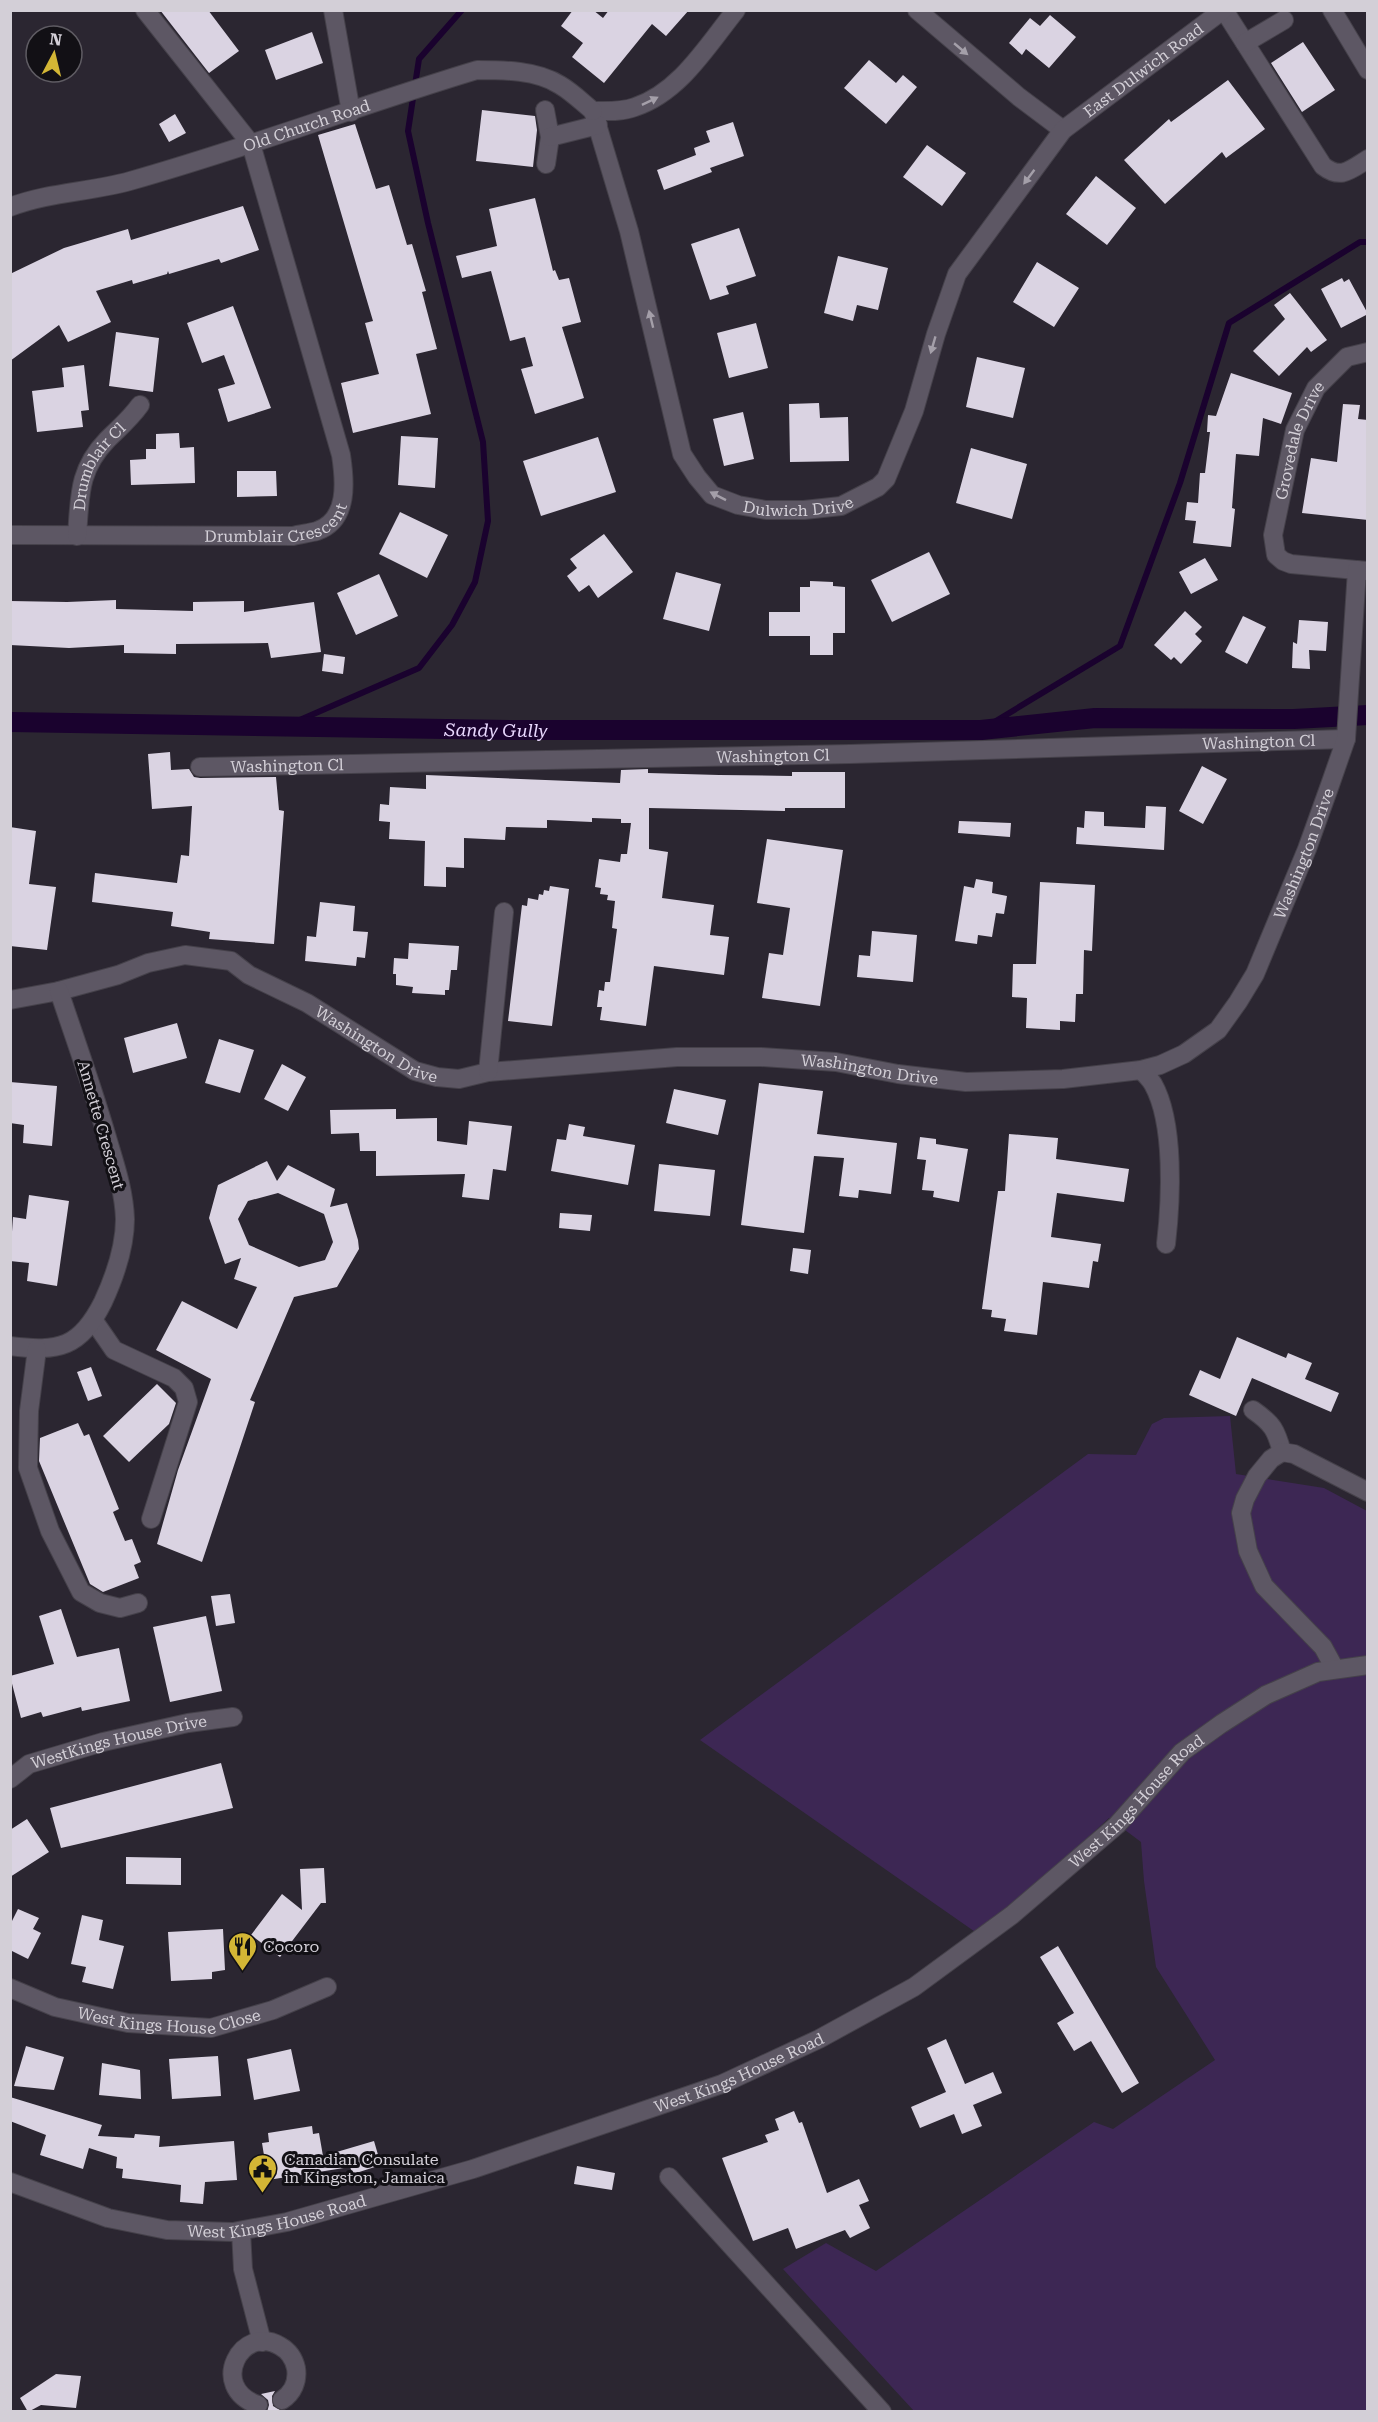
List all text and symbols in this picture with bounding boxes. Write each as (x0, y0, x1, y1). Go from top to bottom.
street label: East Dulwich Road (1079, 19, 1207, 121)
north arrow (24, 24, 84, 84)
text: N (48, 29, 63, 50)
one-way arrow (953, 42, 969, 55)
street label: Old Church Road (240, 95, 372, 155)
one-way arrow (641, 96, 658, 105)
one-way arrow (1023, 170, 1035, 185)
one-way arrow (646, 310, 656, 328)
one-way arrow (928, 336, 937, 354)
street label: Grovedale Drive (1271, 376, 1328, 501)
street label: Drumblair Cl (69, 418, 129, 512)
one-way arrow (710, 491, 727, 501)
street label: Dulwich Drive (742, 492, 857, 520)
street label: Drumblair Crescent (204, 501, 351, 547)
water label: Sandy Gully (443, 718, 548, 741)
street label: Washington Cl (1202, 730, 1316, 753)
street label: Washington Cl (716, 745, 830, 766)
street label: Washington Cl (230, 755, 344, 776)
street label: Washington Drive (1270, 785, 1338, 922)
street label: Washington Drive (312, 1001, 440, 1086)
street label: Washington Drive (800, 1050, 939, 1088)
street label: Annette Crescent (73, 1058, 129, 1192)
street label: WestKings House Drive (29, 1711, 208, 1772)
street label: West Kings House Road (1065, 1730, 1207, 1872)
restaurant icon: Cocoro (226, 1930, 258, 1972)
place label: Cocoro (263, 1937, 320, 1956)
street label: West Kings House Close (76, 2003, 263, 2038)
street label: West Kings House Road (651, 2029, 827, 2116)
place label: Canadian Consulate in Kingston, Jamaica (284, 2150, 445, 2187)
public building icon: Canadian Consulate in Kingston, Jamaica (247, 2152, 279, 2194)
street label: West Kings House Road (187, 2190, 368, 2242)

